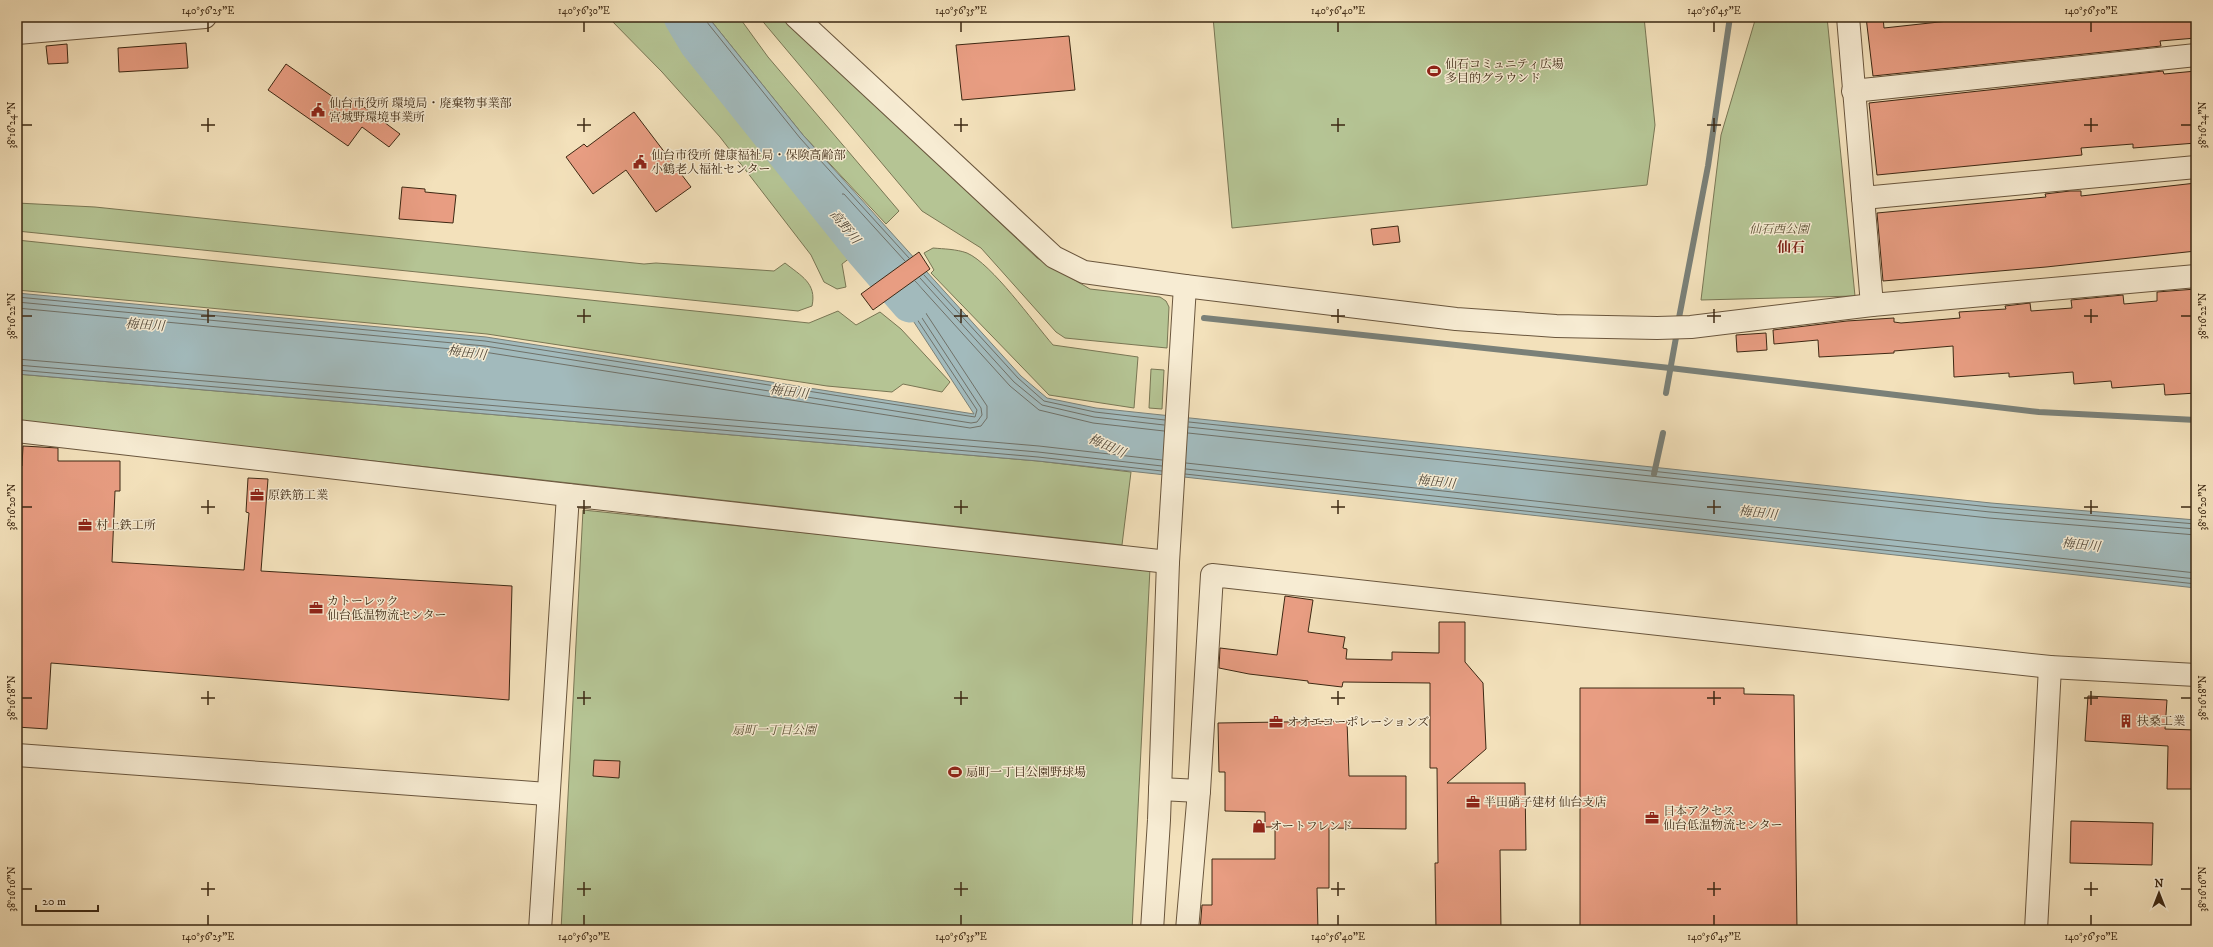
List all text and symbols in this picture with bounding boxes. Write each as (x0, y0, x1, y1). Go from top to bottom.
text: 140°56'25"E (182, 5, 234, 17)
text: 140°56'30"E (558, 5, 610, 17)
text: 140°56'35"E (935, 5, 987, 17)
text: 140°56'40"E (1311, 5, 1365, 17)
text: 140°56'45"E (1687, 5, 1741, 17)
text: 140°56'50"E (2064, 5, 2118, 17)
place label: 仙石コミュニティ広場 多目的グラウンド (1445, 57, 1564, 86)
sports icon: 仙石コミュニティ広場 多目的グラウンド (1426, 63, 1442, 79)
place label: 仙台市役所 環境局・廃棄物事業部 宮城野環境事業所 (329, 96, 512, 125)
text: 38°16'24"N (6, 101, 18, 149)
text: 38°16'24"N (2197, 101, 2209, 149)
public building icon: 仙台市役所 環境局・廃棄物事業部 宮城野環境事業所 (310, 102, 326, 118)
place label: 仙台市役所 健康福祉局・保険高齢部 小鶴老人福祉センター (651, 148, 846, 177)
public building icon: 仙台市役所 健康福祉局・保険高齢部 小鶴老人福祉センター (632, 154, 648, 170)
water label: 高野川 (827, 207, 865, 249)
park label: 仙石西公園 (1749, 222, 1811, 237)
district label: 仙石 (1777, 239, 1805, 257)
text: 38°16'22"N (6, 293, 18, 339)
text: 38°16'22"N (2197, 293, 2209, 339)
water label: 梅田川 (125, 316, 167, 334)
water label: 梅田川 (447, 343, 489, 364)
water label: 梅田川 (769, 382, 811, 403)
water label: 梅田川 (1086, 431, 1130, 462)
water label: 梅田川 (1416, 472, 1458, 492)
text: 38°16'20"N (6, 484, 18, 530)
text: 38°16'20"N (2197, 484, 2209, 530)
office icon: 原鉄筋工業 (249, 487, 265, 503)
place label: 原鉄筋工業 (268, 488, 328, 503)
water label: 梅田川 (1738, 503, 1780, 523)
office icon: 村上鉄工所 (77, 517, 93, 533)
place label: 村上鉄工所 (96, 518, 156, 533)
water label: 梅田川 (2061, 535, 2103, 555)
place label: カトーレック 仙台低温物流センター (327, 594, 447, 623)
office icon: カトーレック 仙台低温物流センター (308, 600, 324, 616)
text: 38°16'18"N (6, 675, 18, 721)
text: 38°16'18"N (2197, 675, 2209, 721)
building icon: 扶桑工業 (2118, 713, 2134, 729)
office icon: オオエコーポレーションズ (1268, 714, 1284, 730)
place label: 扶桑工業 (2137, 714, 2185, 729)
place label: オオエコーポレーションズ (1287, 715, 1429, 730)
park label: 扇町一丁目公園 (732, 723, 818, 738)
sports icon: 扇町一丁目公園野球場 (947, 764, 963, 780)
place label: 扇町一丁目公園野球場 (966, 765, 1086, 780)
office icon: 半田硝子建材 仙台支店 (1465, 794, 1481, 810)
place label: 半田硝子建材 仙台支店 (1484, 795, 1607, 810)
place label: 日本アクセス 仙台低温物流センター (1663, 804, 1783, 833)
office icon: 日本アクセス 仙台低温物流センター (1644, 810, 1660, 826)
shop icon: オートフレンド (1251, 818, 1267, 834)
place label: オートフレンド (1270, 819, 1353, 834)
text: 38°16'16"N (6, 866, 18, 912)
text: 38°16'16"N (2197, 866, 2209, 912)
north arrow (2139, 873, 2179, 913)
text: N (2154, 877, 2164, 891)
scale bar (36, 887, 98, 913)
text: 20 m (42, 894, 66, 909)
text: 140°56'25"E (182, 931, 234, 943)
text: 140°56'30"E (558, 931, 610, 943)
text: 140°56'35"E (935, 931, 987, 943)
text: 140°56'40"E (1311, 931, 1365, 943)
text: 140°56'45"E (1687, 931, 1741, 943)
text: 140°56'50"E (2064, 931, 2118, 943)

